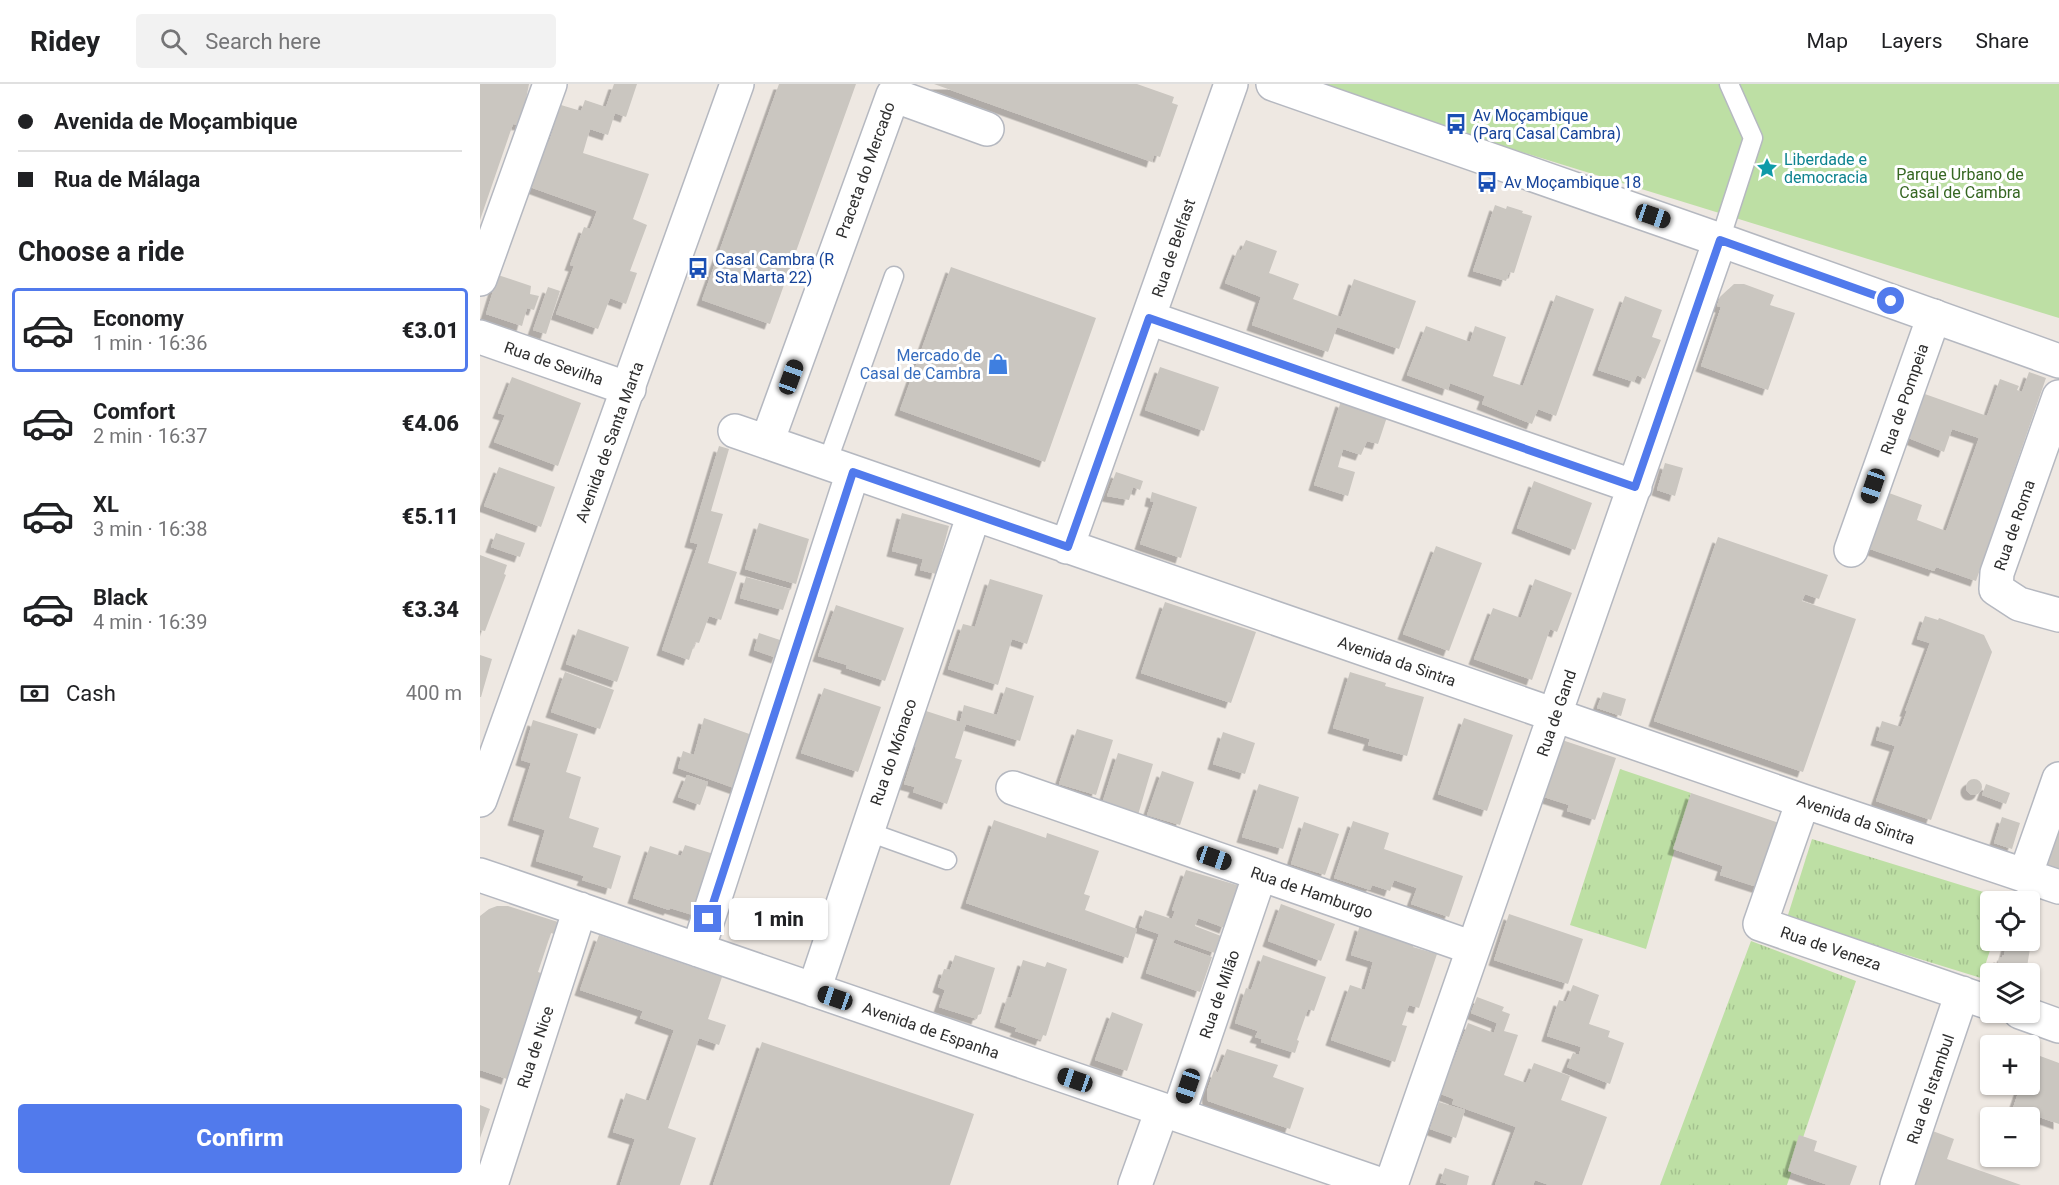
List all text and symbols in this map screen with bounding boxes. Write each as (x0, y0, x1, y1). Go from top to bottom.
search box (136, 14, 556, 68)
text: Ridey (30, 25, 100, 58)
icon: search (157, 25, 190, 58)
text: Search here (205, 29, 321, 54)
text: Map (1806, 29, 1848, 53)
text: Layers (1881, 29, 1942, 53)
text: Share (1975, 29, 2029, 53)
street label: Praceta do Mercado (832, 99, 899, 241)
place label: Av Moçambique (Parq Casal Cambra) (1473, 106, 1621, 143)
text: Avenida de Moçambique (54, 109, 297, 134)
bus stop icon: Av Moçambique (Parq Casal Cambra) (1444, 112, 1468, 136)
place label: Liberdade e democracia (1784, 150, 1868, 187)
place icon: Liberdade e democracia (1755, 156, 1779, 180)
park label: Parque Urbano de Casal de Cambra (1896, 165, 2024, 202)
text: Rua de Málaga (54, 167, 200, 192)
bus stop icon: Av Moçambique 18 (1475, 170, 1499, 194)
place label: Av Moçambique 18 (1504, 173, 1641, 192)
street label: Rua de Belfast (1148, 196, 1199, 300)
car (1633, 202, 1673, 230)
text: Choose a ride (18, 236, 184, 268)
place label: Casal Cambra (R Sta Marta 22) (715, 250, 834, 287)
bus stop icon: Casal Cambra (R Sta Marta 22) (686, 256, 710, 280)
route start (1877, 287, 1904, 314)
icon: car (21, 303, 75, 357)
text: Economy (93, 306, 184, 331)
text: €3.01 (402, 318, 459, 343)
text: 1 min · 16:36 (93, 331, 208, 355)
street label: Rua de Sevilha (502, 338, 606, 389)
street label: Rua de Pompeia (1877, 341, 1932, 457)
place label: Mercado de Casal de Cambra (860, 346, 981, 383)
shop icon: Mercado de Casal de Cambra (986, 352, 1010, 376)
car (776, 357, 806, 397)
street label: Avenida de Santa Marta (572, 359, 647, 525)
icon: car (21, 396, 75, 450)
text: Comfort (93, 399, 175, 424)
text: €4.06 (402, 411, 459, 436)
text: 2 min · 16:37 (93, 424, 208, 448)
car (1859, 466, 1887, 506)
street label: Rua de Roma (1990, 477, 2039, 573)
icon: car (21, 489, 75, 543)
text: XL (93, 492, 119, 517)
text: €5.11 (402, 504, 459, 529)
text: 3 min · 16:38 (93, 517, 208, 541)
icon: car (21, 582, 75, 636)
text: Black (93, 585, 148, 610)
text: €3.34 (402, 597, 459, 622)
text: 4 min · 16:39 (93, 610, 208, 634)
street label: Avenida da Sintra (1335, 632, 1458, 691)
street label: Rua de Gand (1533, 667, 1580, 759)
icon: cash (18, 677, 51, 710)
text: Cash (66, 681, 116, 706)
text: 400 m (406, 681, 462, 705)
street label: Rua do Mónaco (866, 696, 921, 808)
street label: Avenida da Sintra (1794, 790, 1917, 849)
car (1194, 844, 1234, 872)
street label: Rua de Hamburgo (1248, 863, 1376, 922)
map controls (1980, 891, 2040, 1167)
button: locate (1980, 891, 2040, 951)
callout: 1 min (729, 898, 828, 940)
route end (694, 905, 721, 932)
text: 1 min (753, 907, 804, 931)
street label: Rua de Veneza (1778, 922, 1884, 975)
street label: Rua de Milão (1195, 947, 1243, 1041)
button: layers (1980, 963, 2040, 1023)
car (815, 984, 855, 1012)
street label: Avenida de Espanha (860, 998, 1002, 1063)
street label: Rua de Nice (513, 1004, 558, 1091)
street label: Rua de Istambul (1903, 1032, 1958, 1147)
button: + (1980, 1035, 2040, 1095)
car (1055, 1066, 1095, 1094)
car (1174, 1066, 1202, 1106)
button: Confirm (18, 1104, 462, 1173)
button: − (1980, 1107, 2040, 1167)

